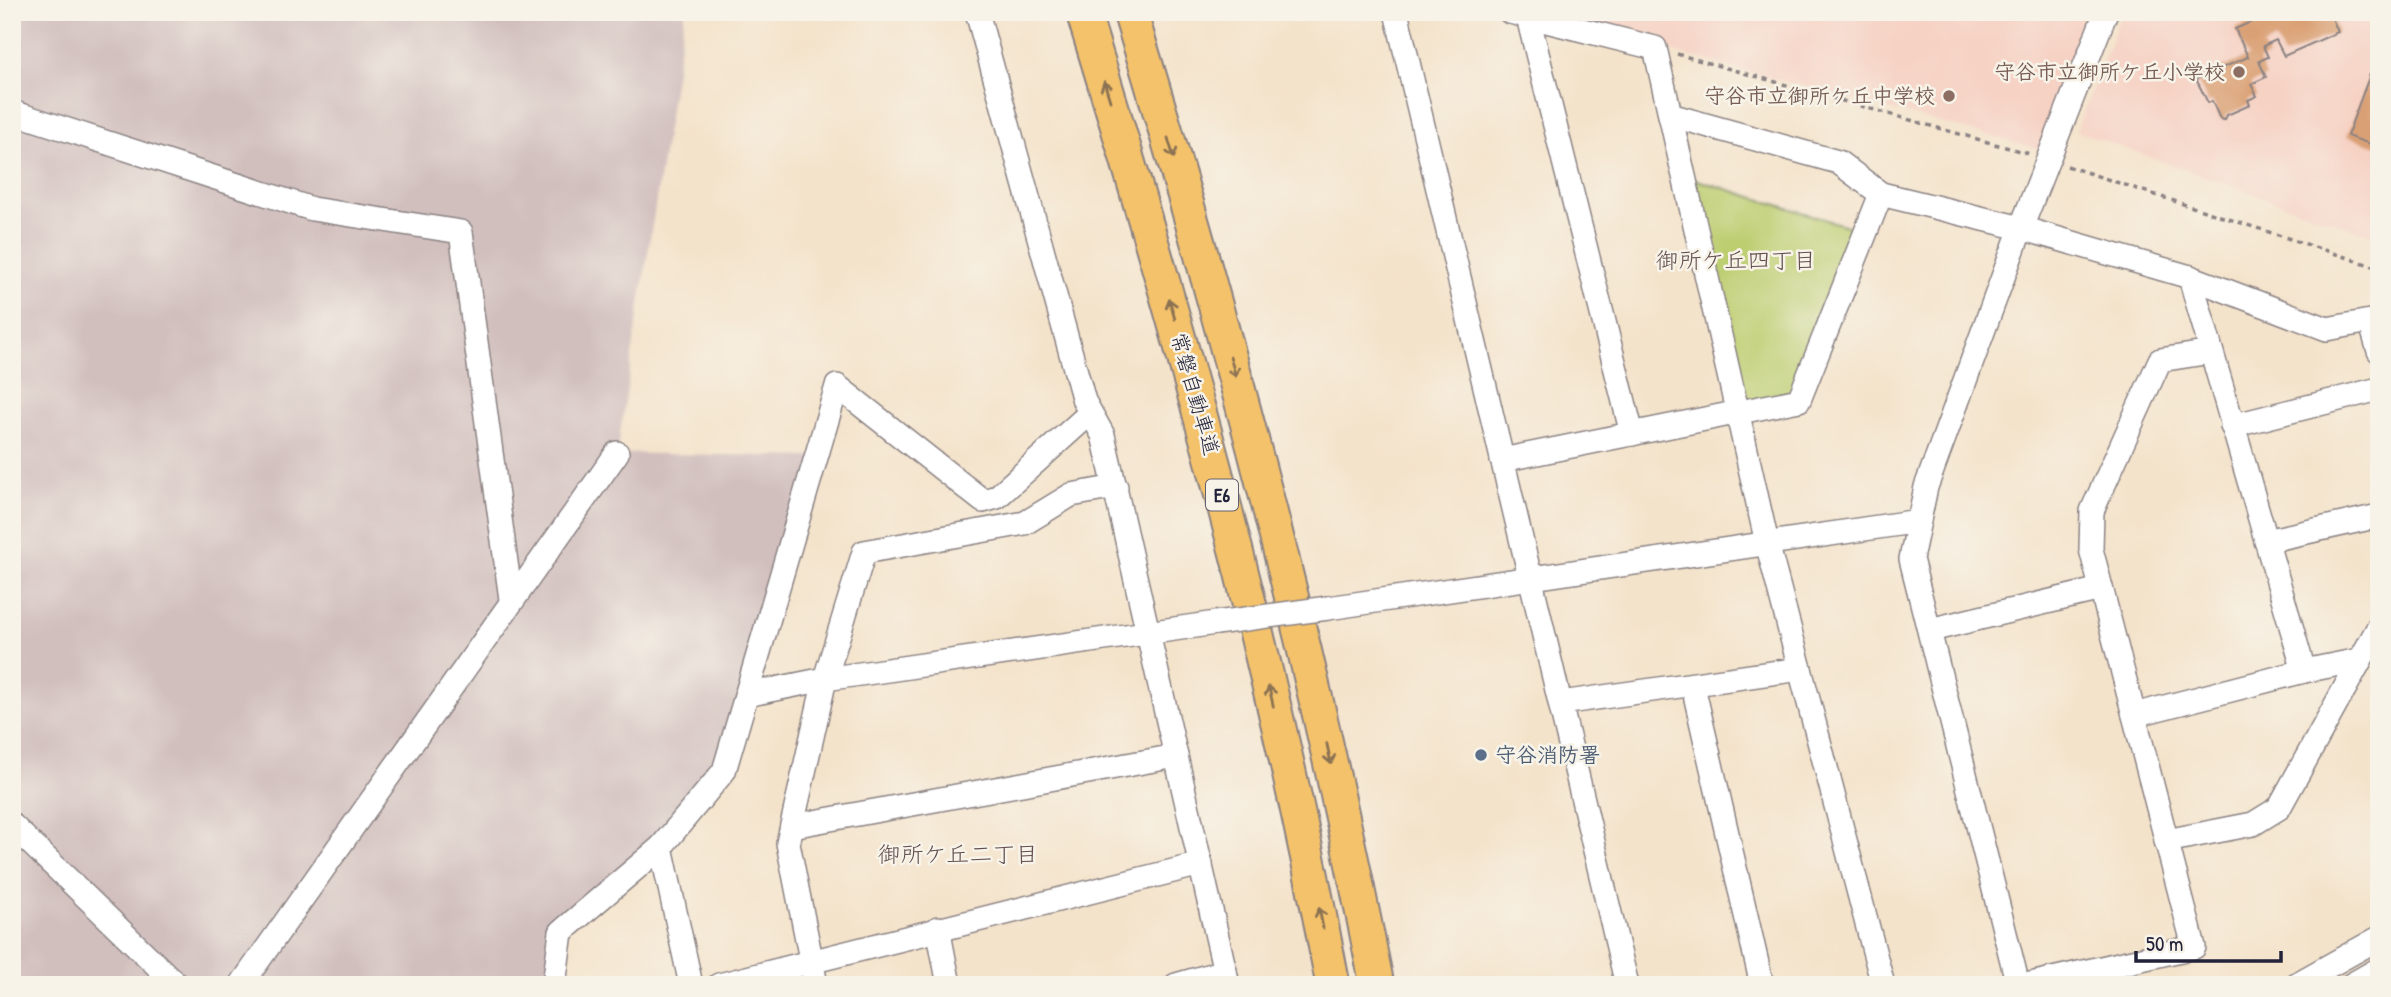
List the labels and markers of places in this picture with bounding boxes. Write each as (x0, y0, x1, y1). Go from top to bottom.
place label: 守谷市立御所ケ丘小学校 (1994, 57, 2225, 86)
marker: 守谷市立御所ケ丘小学校 (2231, 64, 2247, 80)
place label: 守谷市立御所ケ丘中学校 (1704, 81, 1935, 110)
marker: 守谷市立御所ケ丘中学校 (1941, 88, 1957, 104)
place label: 守谷消防署 (1495, 740, 1600, 769)
marker: 守谷消防署 (1473, 747, 1489, 763)

